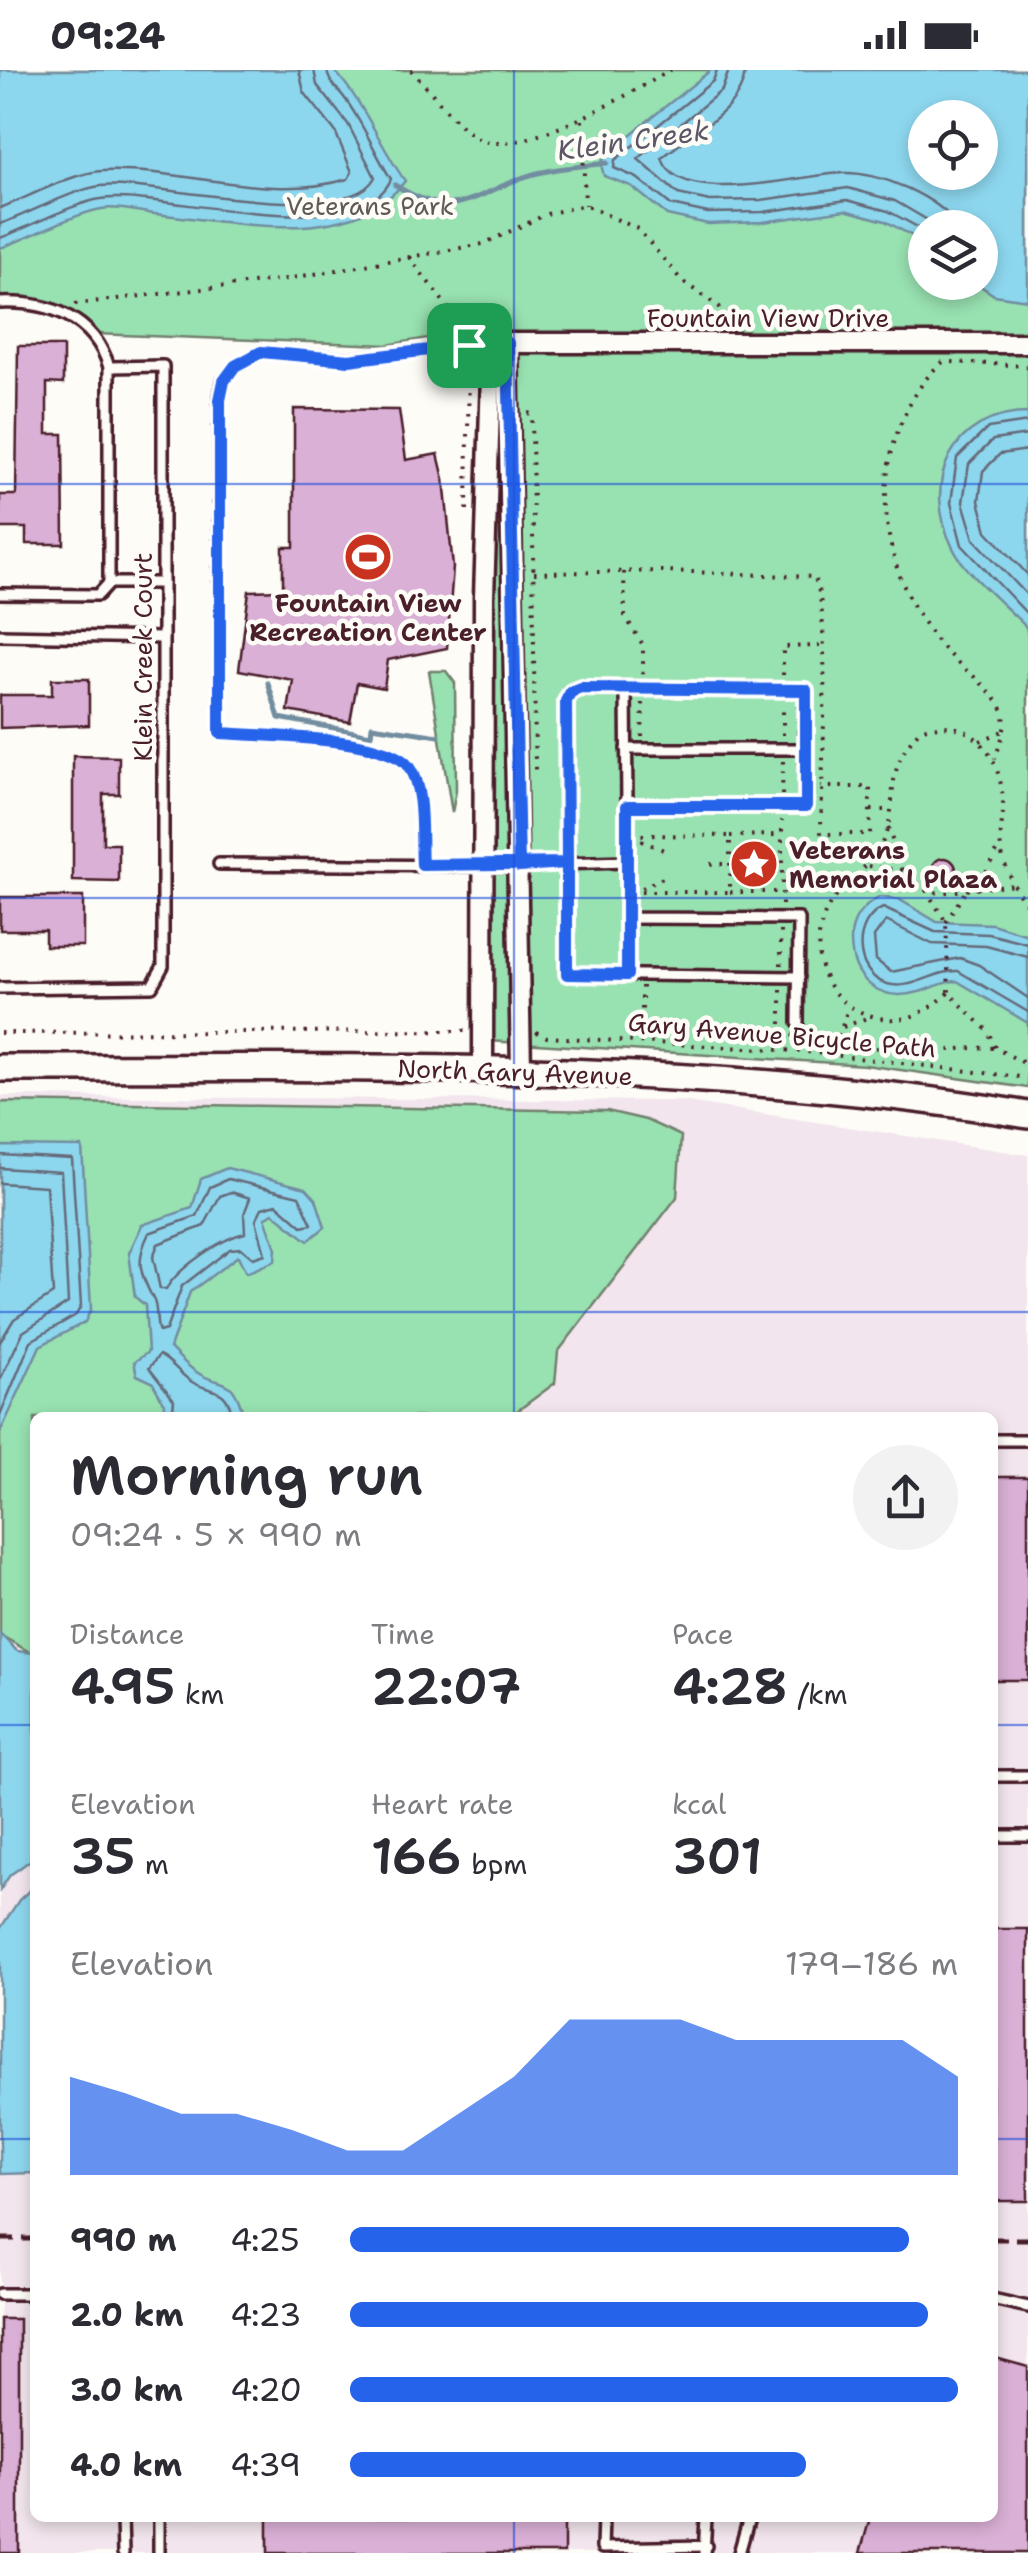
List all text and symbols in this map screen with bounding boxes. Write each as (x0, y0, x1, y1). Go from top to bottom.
text: 09:24 (50, 10, 165, 61)
map controls (908, 100, 998, 300)
button: locate (908, 100, 998, 190)
water label: Klein Creek (554, 111, 712, 169)
park label: Veterans Park (286, 189, 454, 223)
button: layers (908, 210, 998, 300)
street label: Fountain View Drive (647, 301, 889, 335)
pin (427, 303, 512, 388)
icon: arrive (442, 318, 497, 373)
sports icon: Fountain View Recreation Center (342, 531, 394, 583)
street label: Klein Creek Court (126, 552, 160, 762)
place label: Fountain View Recreation Center (249, 586, 487, 649)
place label: Veterans Memorial Plaza (789, 833, 997, 896)
place icon: Veterans Memorial Plaza (728, 838, 780, 890)
street label: Gary Avenue Bicycle Path (626, 1005, 938, 1065)
street label: North Gary Avenue (397, 1051, 633, 1093)
text: Morning run (70, 1438, 423, 1512)
button: share (853, 1445, 958, 1550)
text: 09:24 · 5 × 990 m (70, 1513, 362, 1556)
text: Distance (70, 1615, 185, 1653)
text: Time (371, 1615, 435, 1653)
text: Pace (672, 1615, 734, 1653)
text: 4.95 (70, 1653, 175, 1720)
text: 22:07 (371, 1653, 521, 1720)
text: 4:28 (672, 1653, 788, 1720)
text: km (175, 1675, 224, 1713)
text: /km (788, 1675, 848, 1713)
text: Elevation (70, 1785, 195, 1823)
text: Heart rate (371, 1785, 514, 1823)
text: kcal (672, 1785, 726, 1823)
text: 35 (70, 1823, 135, 1890)
text: 166 (371, 1823, 462, 1890)
text: 301 (672, 1823, 762, 1890)
text: m (135, 1845, 169, 1883)
text: bpm (462, 1845, 528, 1883)
text: Elevation (70, 1942, 213, 1985)
text: 179–186 m (785, 1942, 958, 1985)
text: 990 m (70, 2218, 177, 2261)
text: 4:25 (230, 2218, 300, 2261)
text: 2.0 km (70, 2293, 184, 2336)
text: 4:23 (230, 2293, 301, 2336)
text: 3.0 km (70, 2368, 183, 2411)
text: 4:20 (230, 2368, 302, 2411)
text: 4.0 km (70, 2443, 182, 2486)
text: 4:39 (230, 2443, 301, 2486)

